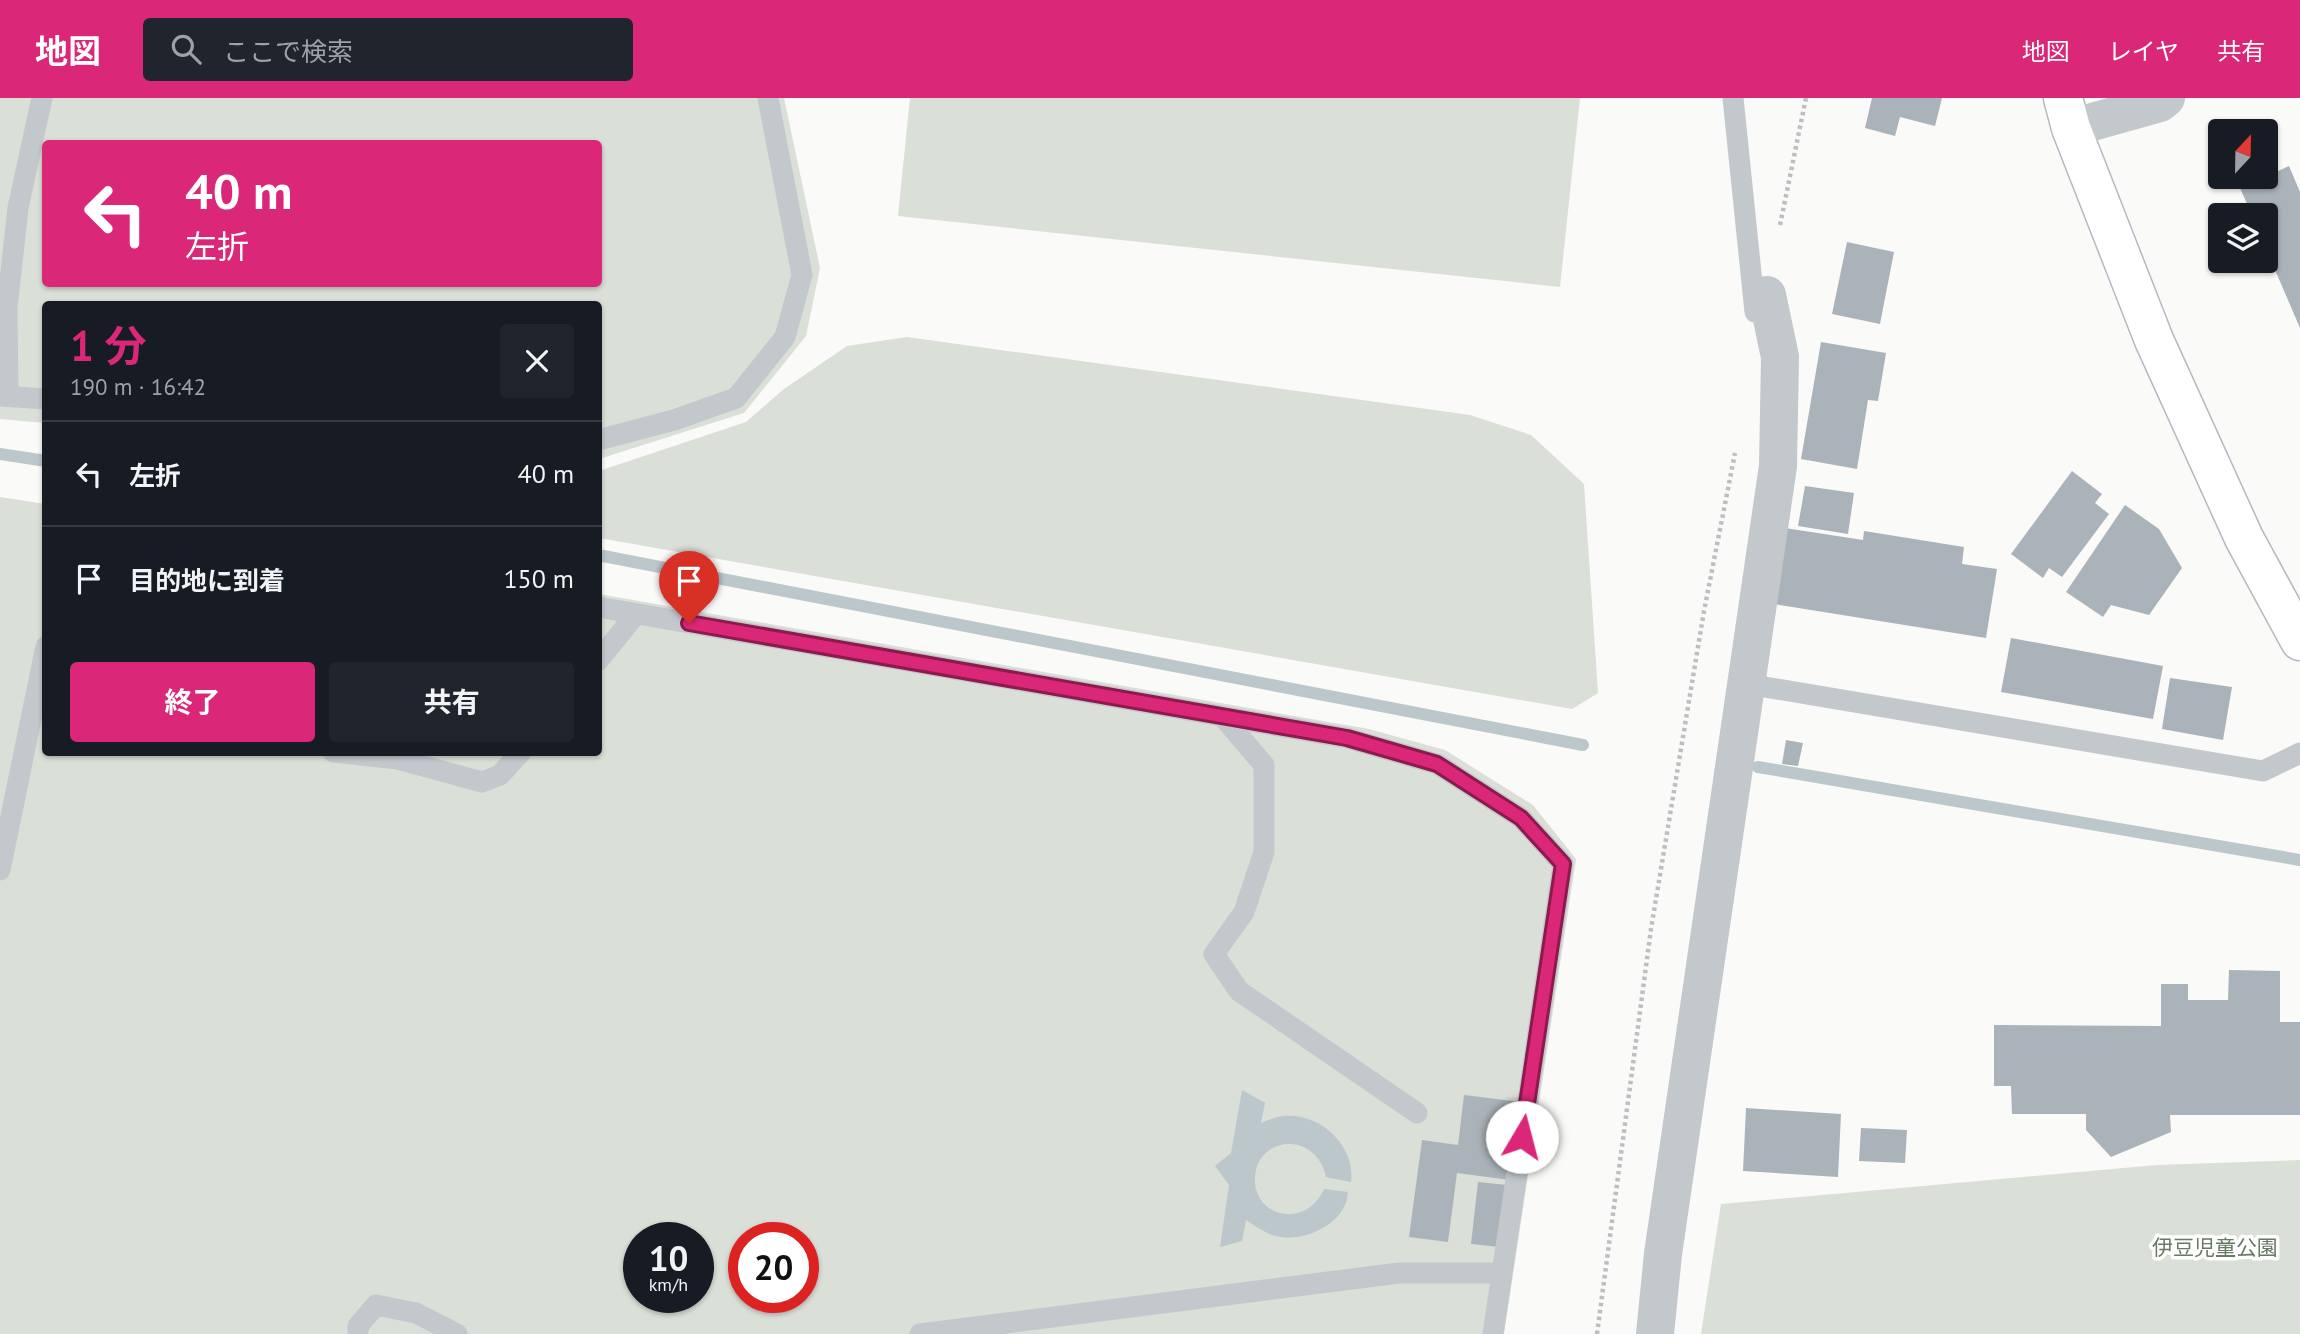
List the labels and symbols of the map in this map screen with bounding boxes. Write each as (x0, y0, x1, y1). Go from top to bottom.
north arrow (2208, 119, 2278, 189)
pin (659, 551, 719, 623)
position arrow (1485, 1100, 1559, 1174)
speed limit sign: 20 (728, 1222, 819, 1313)
park label: 伊豆児童公園 (2152, 1234, 2278, 1261)

